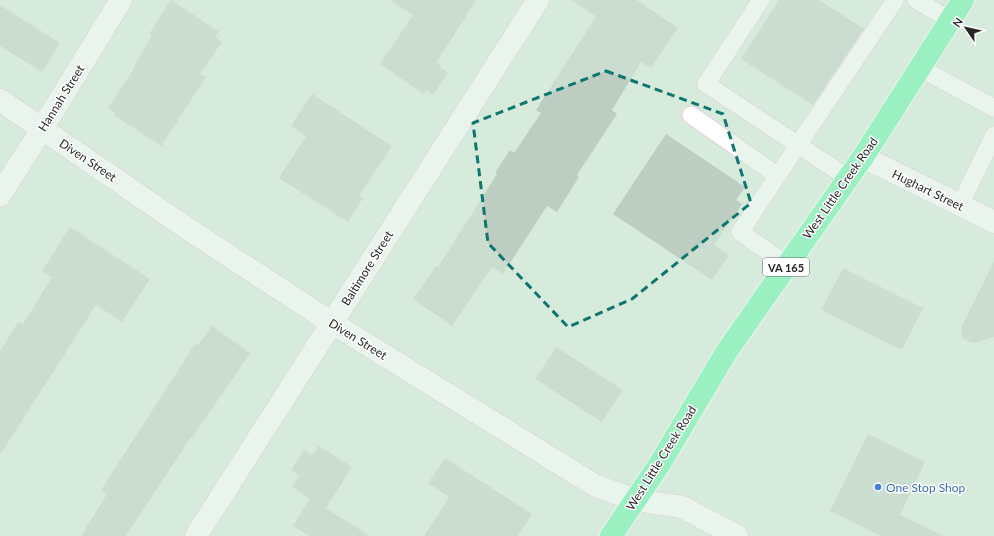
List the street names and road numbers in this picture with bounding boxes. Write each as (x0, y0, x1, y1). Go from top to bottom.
street label: Hannah Street (35, 61, 88, 134)
street label: West Little Creek Road (799, 134, 881, 242)
street label: Diven Street (57, 135, 120, 185)
street label: Hughart Street (890, 166, 967, 214)
street label: Baltimore Street (338, 227, 396, 308)
road number: VA 165 (763, 258, 809, 276)
street label: Diven Street (326, 315, 390, 363)
street label: West Little Creek Road (623, 403, 699, 513)

